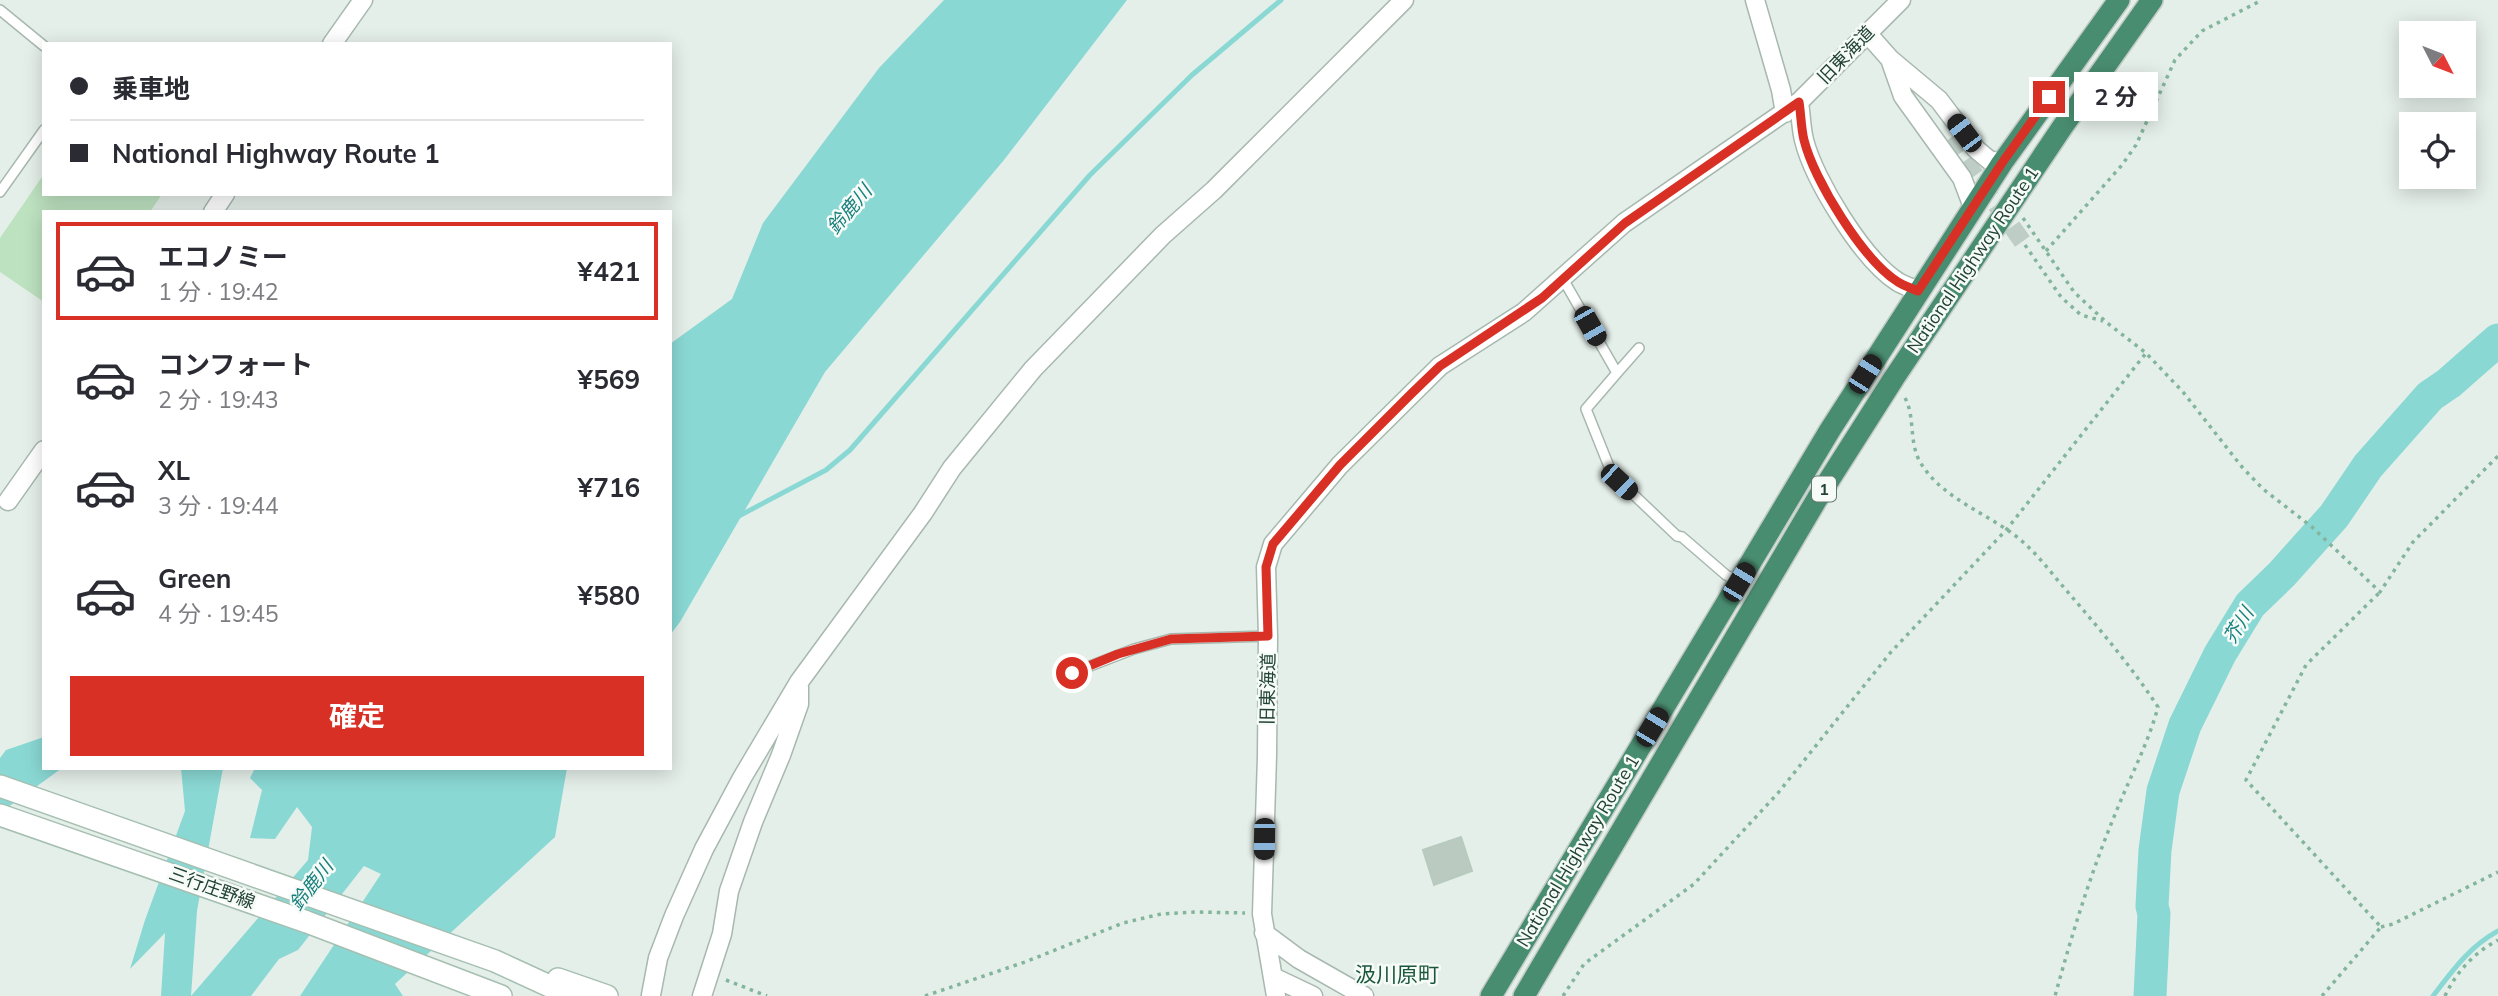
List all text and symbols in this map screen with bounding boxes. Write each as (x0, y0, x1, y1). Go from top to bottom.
street label: 旧東海道 (1812, 21, 1879, 89)
north arrow (2399, 21, 2476, 98)
map controls (2399, 21, 2476, 189)
text: 乗車地 (112, 72, 190, 105)
callout: 2 分 (2074, 72, 2158, 122)
route end (2033, 81, 2065, 113)
text: 2 分 (2094, 82, 2138, 111)
car (1943, 110, 1986, 156)
button: locate (2399, 112, 2476, 189)
text: National Highway Route 1 (112, 137, 440, 170)
street label: National Highway Route 1 (1902, 162, 2044, 357)
water label: 鈴鹿川 (821, 178, 878, 239)
icon: car (74, 240, 137, 303)
text: エコノミー (158, 240, 288, 273)
text: ¥421 (578, 255, 640, 288)
text: 1 分 · 19:42 (158, 277, 279, 306)
car (1571, 303, 1610, 349)
icon: car (74, 348, 137, 411)
text: コンフォート (158, 348, 313, 381)
car (1845, 351, 1886, 397)
text: ¥569 (578, 363, 640, 396)
text: 2 分 · 19:43 (158, 385, 279, 414)
text: XL (158, 454, 190, 487)
icon: car (74, 456, 137, 519)
car (1597, 460, 1642, 504)
text: ¥716 (578, 471, 640, 504)
road number: 1 (1812, 476, 1836, 502)
text: 3 分 · 19:44 (158, 491, 279, 520)
car (1720, 559, 1759, 605)
text: Green (158, 562, 231, 595)
icon: car (74, 564, 137, 627)
text: ¥580 (578, 579, 640, 612)
text: 4 分 · 19:45 (158, 599, 279, 628)
water label: 芥川 (2218, 601, 2259, 647)
street label: 旧東海道 (1255, 653, 1280, 725)
route start (1056, 657, 1088, 689)
button: 確定 (70, 676, 644, 756)
car (1633, 704, 1672, 750)
street label: National Highway Route 1 (1511, 751, 1644, 951)
car (1254, 818, 1275, 860)
water label: 鈴鹿川 (284, 854, 339, 915)
street label: 三行庄野線 (166, 861, 258, 914)
district label: 汲川原町 (1355, 961, 1439, 987)

